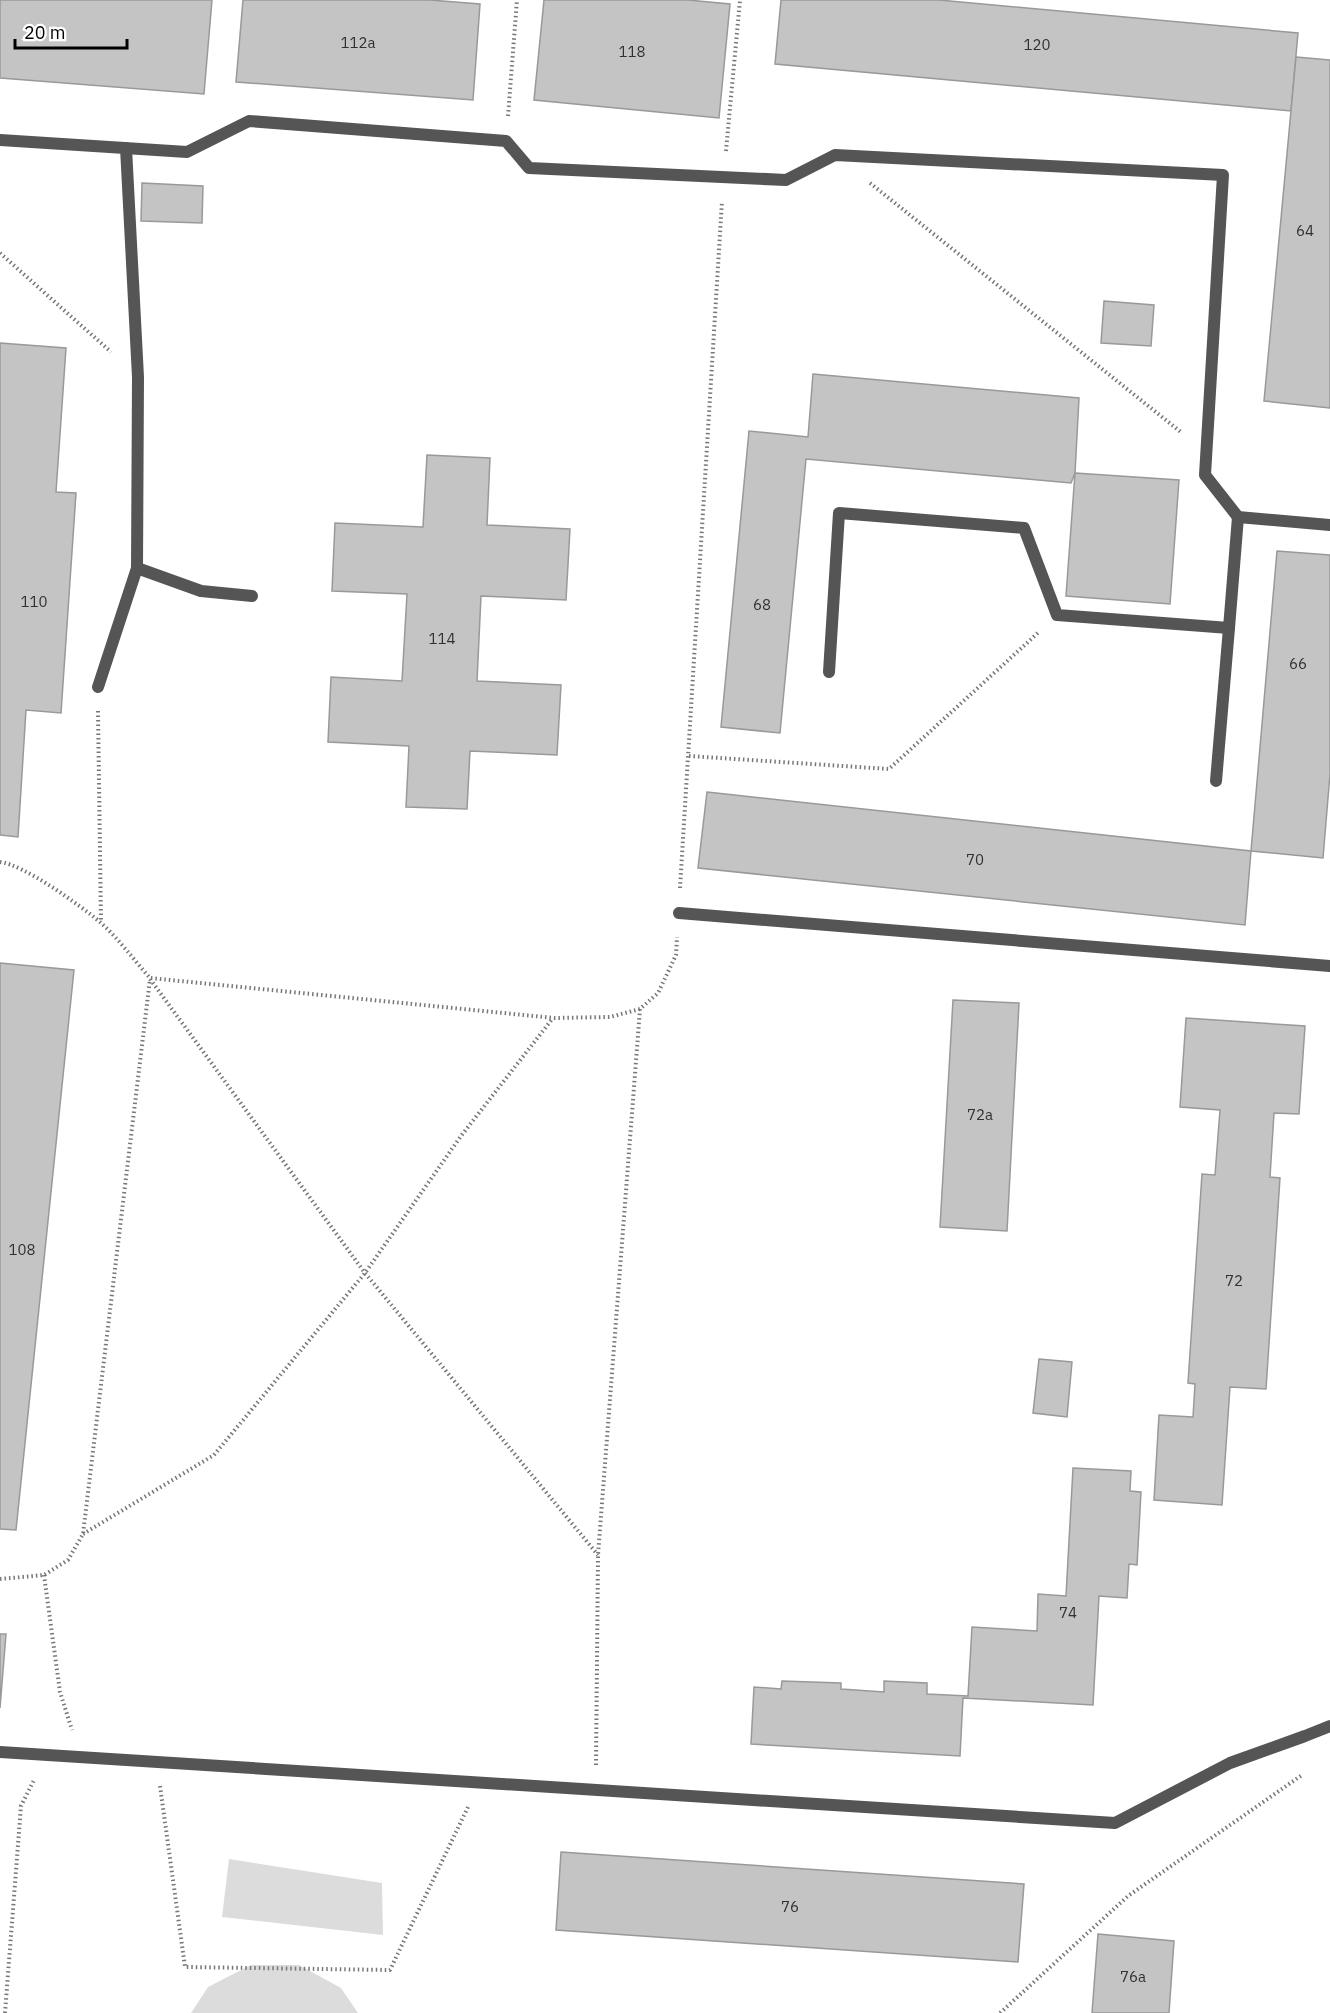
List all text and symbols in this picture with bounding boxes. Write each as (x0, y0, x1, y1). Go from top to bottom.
scale bar (15, 12, 128, 50)
text: 20 m (24, 21, 66, 44)
house number: 112а (340, 33, 376, 52)
house number: 120 (1023, 35, 1051, 54)
house number: 118 (618, 42, 646, 61)
house number: 64 (1296, 221, 1314, 240)
house number: 110 (20, 592, 48, 611)
house number: 68 (753, 595, 771, 614)
house number: 114 (428, 629, 456, 648)
house number: 66 (1289, 654, 1307, 673)
house number: 70 (966, 850, 984, 869)
house number: 72а (967, 1105, 993, 1124)
house number: 108 (8, 1240, 36, 1259)
house number: 72 (1225, 1271, 1243, 1290)
house number: 74 (1059, 1603, 1077, 1622)
house number: 76 (781, 1897, 799, 1916)
house number: 76а (1120, 1967, 1146, 1986)

